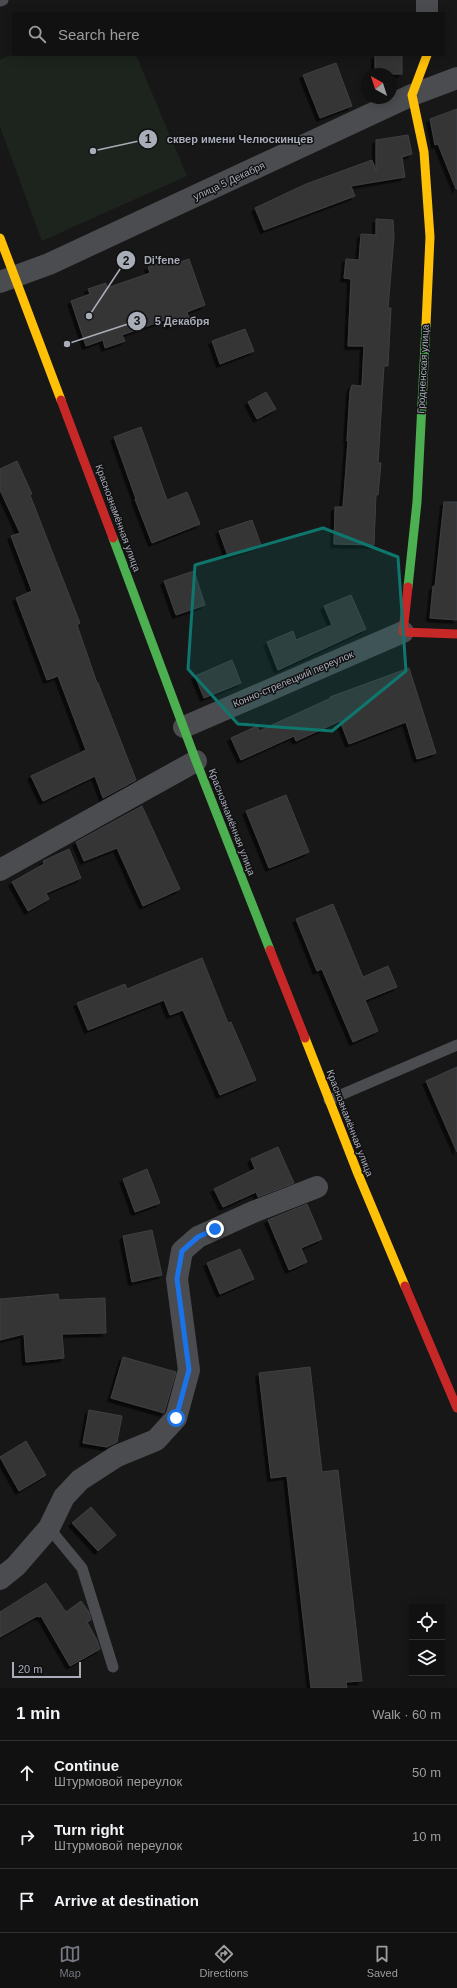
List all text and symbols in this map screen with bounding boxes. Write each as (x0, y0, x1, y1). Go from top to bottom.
search box (12, 12, 445, 56)
icon: search (26, 23, 48, 45)
text: Search here (58, 26, 140, 43)
north arrow (361, 68, 397, 104)
callout: сквер имени Челюскинцев (138, 128, 321, 151)
text: 1 (145, 132, 152, 146)
text: сквер имени Челюскинцев (167, 133, 313, 145)
street label: улица 5 Декабря (191, 160, 267, 202)
callout: Di'fene (116, 249, 188, 272)
text: 2 (123, 254, 130, 268)
text: Di'fene (144, 254, 180, 266)
callout: 5 Декабря (127, 309, 217, 332)
text: 3 (134, 314, 141, 328)
text: 5 Декабря (155, 315, 209, 327)
street label: Гродненская улица (415, 324, 431, 414)
street label: Краснознамённая улица (93, 463, 143, 574)
street label: Конно-стрелецкий переулок (231, 648, 355, 709)
street label: Краснознамённая улица (207, 767, 258, 877)
street label: Краснознамённая улица (325, 1068, 376, 1178)
route end (206, 1220, 224, 1238)
route start (167, 1409, 185, 1427)
map controls (409, 1604, 445, 1676)
button: locate (409, 1604, 445, 1640)
button: layers (409, 1640, 445, 1676)
scale bar (12, 1660, 81, 1679)
text: 20 m (18, 1663, 42, 1675)
text: 1 min (16, 1704, 60, 1723)
text: Walk · 60 m (372, 1707, 441, 1722)
text: Continue (54, 1757, 119, 1774)
icon: ahead (16, 1762, 38, 1784)
text: 50 m (412, 1765, 441, 1780)
text: Штурмовой переулок (54, 1774, 182, 1789)
text: Turn right (54, 1821, 124, 1838)
icon: right (16, 1826, 38, 1848)
text: 10 m (412, 1829, 441, 1844)
text: Штурмовой переулок (54, 1838, 182, 1853)
icon: arrive (16, 1890, 38, 1912)
text: Arrive at destination (54, 1892, 199, 1909)
tab: Map (59, 1943, 81, 1979)
tab: Directions (199, 1943, 248, 1979)
tab: Saved (367, 1943, 398, 1979)

